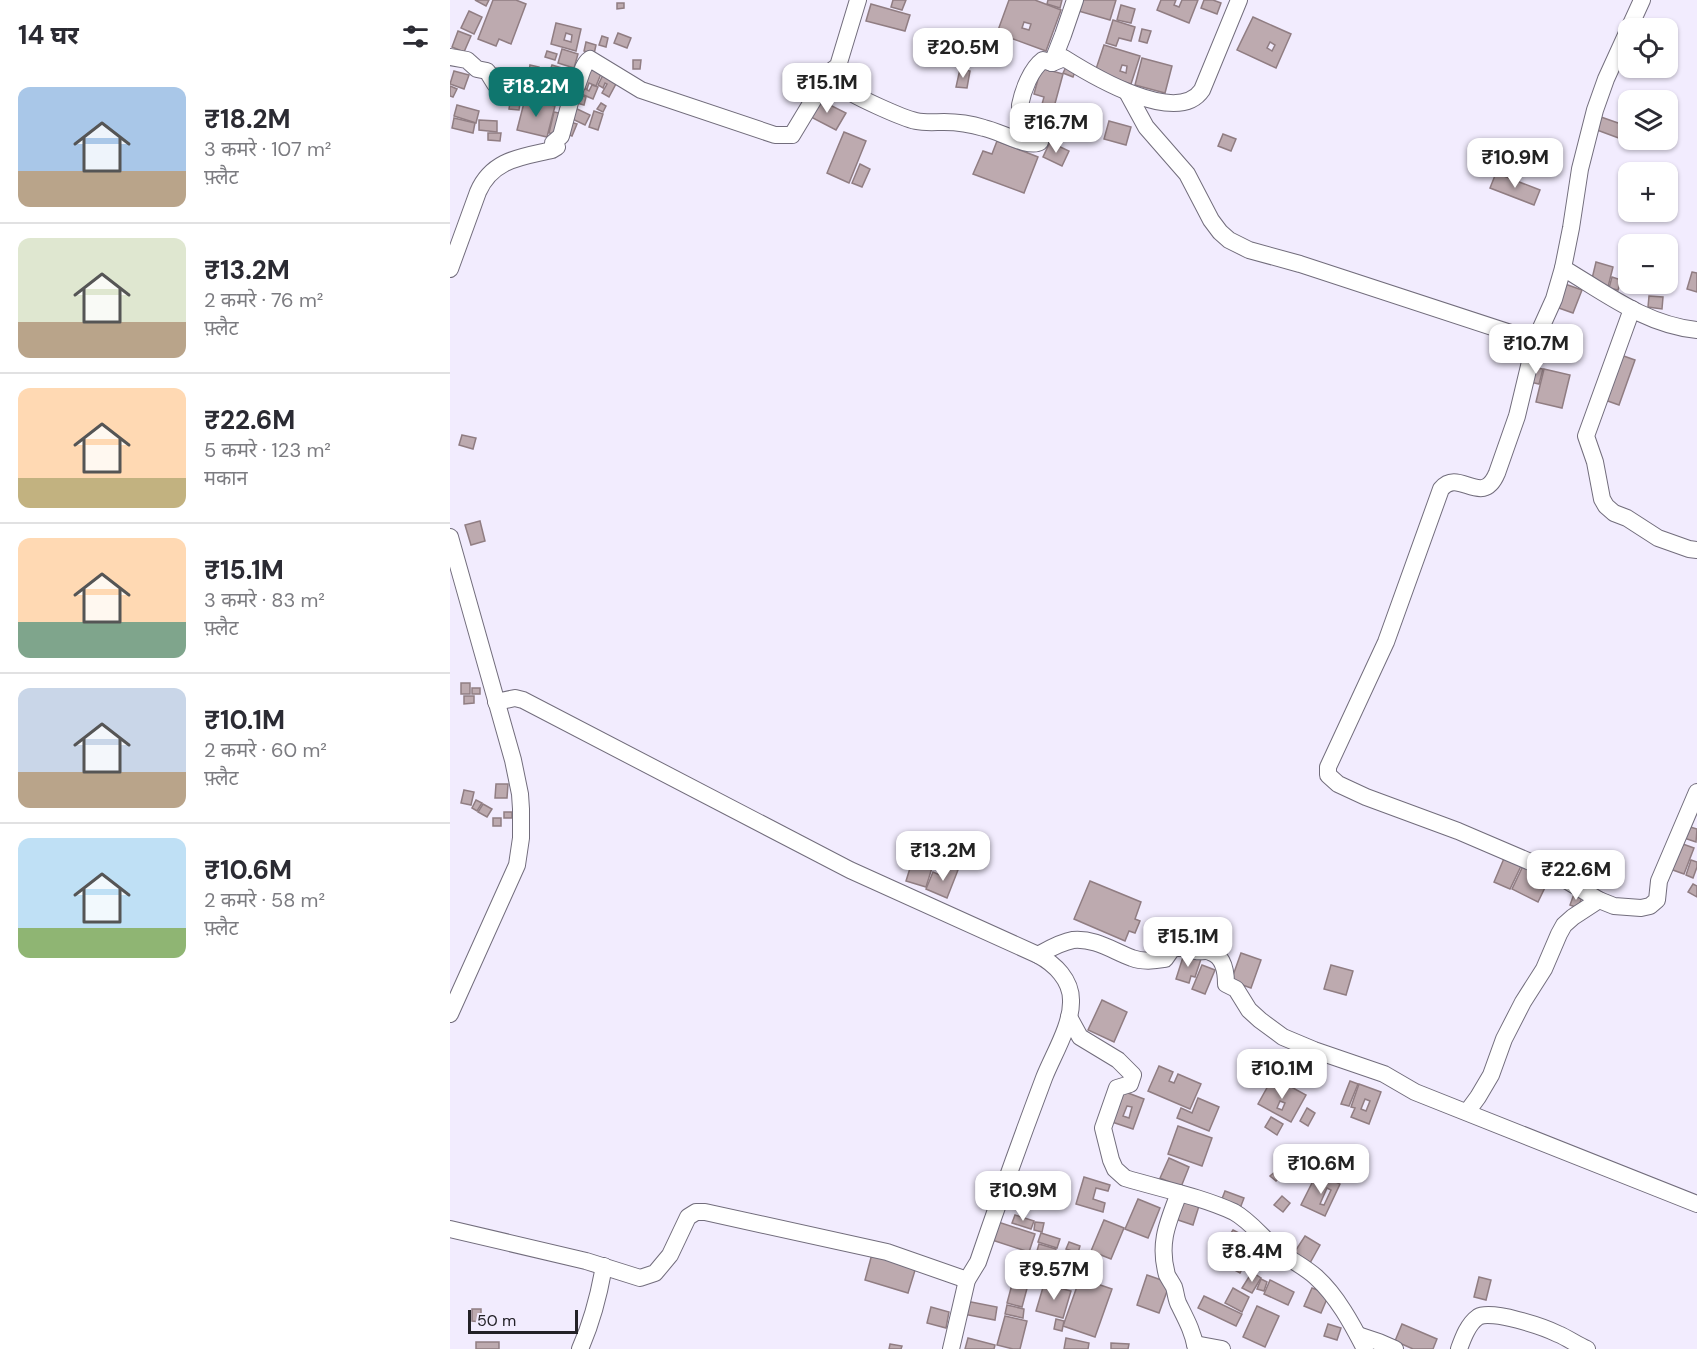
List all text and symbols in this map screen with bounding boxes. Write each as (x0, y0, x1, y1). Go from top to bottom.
text: 14 घर (18, 18, 79, 52)
map controls (1618, 18, 1678, 294)
button: locate (1618, 18, 1678, 78)
icon: filters (399, 20, 432, 53)
pin: ₹20.5M (914, 28, 1012, 79)
text: ₹20.5M (927, 34, 999, 60)
pin: ₹15.1M (778, 63, 876, 114)
pin: ₹18.2M (487, 67, 585, 118)
text: ₹15.1M (796, 69, 858, 95)
text: ₹18.2M (503, 73, 569, 99)
button: layers (1618, 90, 1678, 150)
text: ₹18.2M (204, 102, 291, 136)
pin: ₹16.7M (1007, 103, 1105, 154)
text: ₹16.7M (1024, 109, 1088, 135)
icon: home (66, 111, 138, 183)
text: 3 कमरे · 107 m² (204, 136, 331, 162)
pin: ₹10.9M (1466, 138, 1564, 189)
text: ₹10.9M (1481, 144, 1549, 170)
button: + (1618, 162, 1678, 222)
text: फ़्लैट (204, 164, 239, 190)
button: − (1618, 234, 1678, 294)
text: ₹13.2M (204, 253, 290, 287)
icon: home (66, 262, 138, 334)
text: 2 कमरे · 76 m² (204, 287, 323, 313)
text: फ़्लैट (204, 315, 239, 341)
pin: ₹10.7M (1487, 324, 1585, 375)
text: ₹10.7M (1503, 330, 1569, 356)
text: ₹22.6M (204, 403, 295, 437)
icon: home (66, 412, 138, 484)
text: 5 कमरे · 123 m² (204, 437, 331, 463)
text: मकान (204, 465, 248, 491)
text: ₹15.1M (204, 553, 284, 587)
icon: home (66, 562, 138, 634)
text: 3 कमरे · 83 m² (204, 587, 325, 613)
text: फ़्लैट (204, 615, 239, 641)
text: ₹10.1M (204, 703, 285, 737)
icon: home (66, 712, 138, 784)
text: 2 कमरे · 60 m² (204, 737, 327, 763)
text: फ़्लैट (204, 765, 239, 791)
pin: ₹13.2M (894, 831, 992, 882)
text: ₹13.2M (910, 837, 976, 863)
pin: ₹22.6M (1527, 850, 1625, 901)
text: ₹10.6M (204, 853, 292, 887)
text: ₹22.6M (1541, 856, 1611, 882)
icon: home (66, 862, 138, 934)
text: 2 कमरे · 58 m² (204, 887, 325, 913)
text: फ़्लैट (204, 915, 239, 941)
pin: ₹15.1M (1139, 917, 1237, 968)
text: ₹15.1M (1157, 923, 1219, 949)
pin: ₹10.1M (1233, 1049, 1331, 1100)
text: ₹10.1M (1251, 1055, 1313, 1081)
pin: ₹10.6M (1272, 1144, 1370, 1195)
text: ₹10.6M (1287, 1150, 1355, 1176)
pin: ₹10.9M (974, 1171, 1072, 1222)
text: ₹10.9M (989, 1177, 1057, 1203)
pin: ₹8.4M (1210, 1232, 1294, 1283)
text: ₹8.4M (1222, 1238, 1282, 1264)
pin: ₹9.57M (1005, 1250, 1103, 1301)
text: ₹9.57M (1019, 1256, 1089, 1282)
scale bar (468, 1307, 578, 1334)
text: 50 m (477, 1310, 516, 1331)

